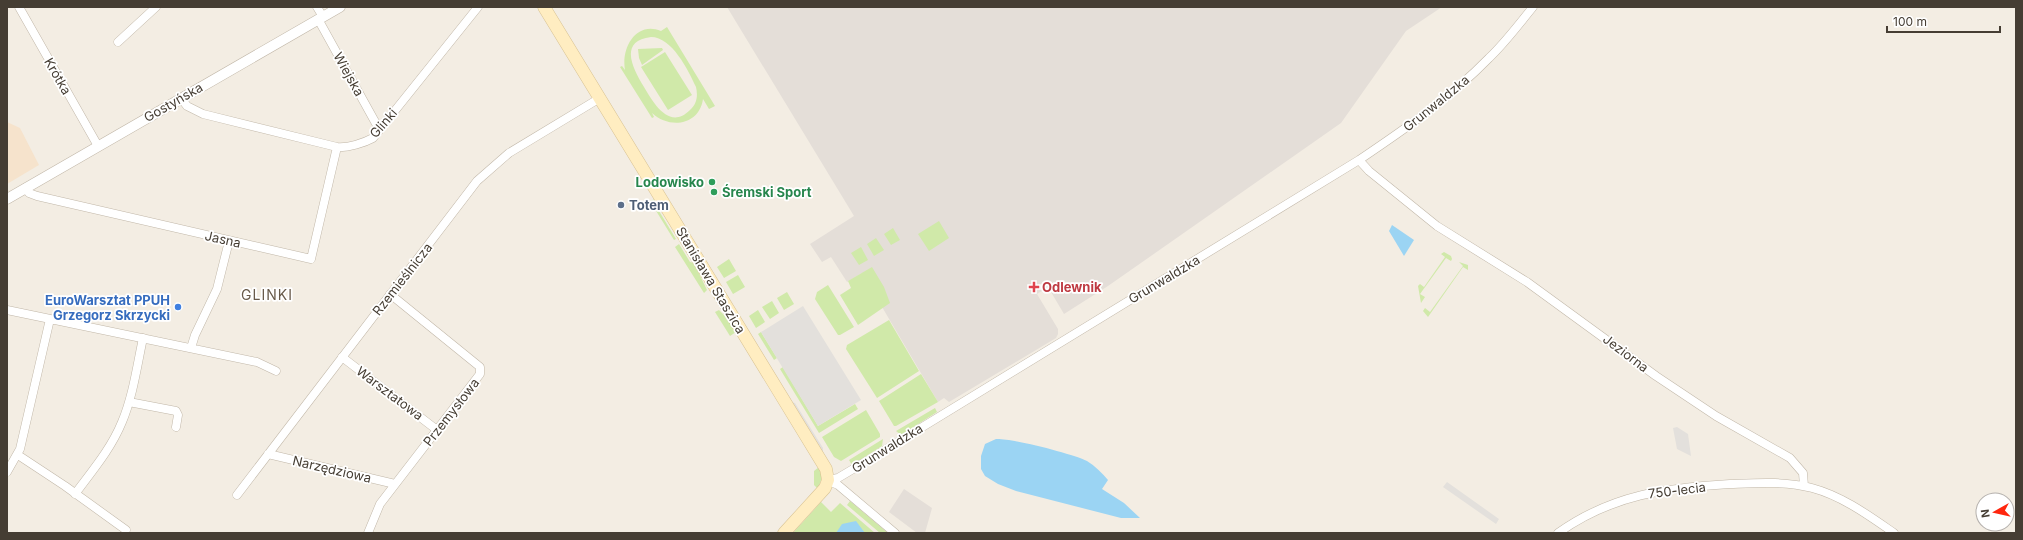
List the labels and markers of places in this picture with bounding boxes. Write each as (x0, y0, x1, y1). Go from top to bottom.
place label: Lodowisko (636, 174, 704, 190)
marker: Lodowisko (707, 177, 717, 187)
place label: Śremski Sport (722, 184, 812, 200)
marker: Śremski Sport (709, 187, 719, 197)
place label: Totem (629, 197, 669, 213)
marker: Totem (616, 200, 626, 210)
place label: Odlewnik (1042, 279, 1102, 295)
marker: Odlewnik (1029, 282, 1039, 292)
place label: EuroWarsztat PPUH Grzegorz Skrzycki (45, 292, 170, 323)
marker: EuroWarsztat PPUH Grzegorz Skrzycki (173, 302, 183, 312)

